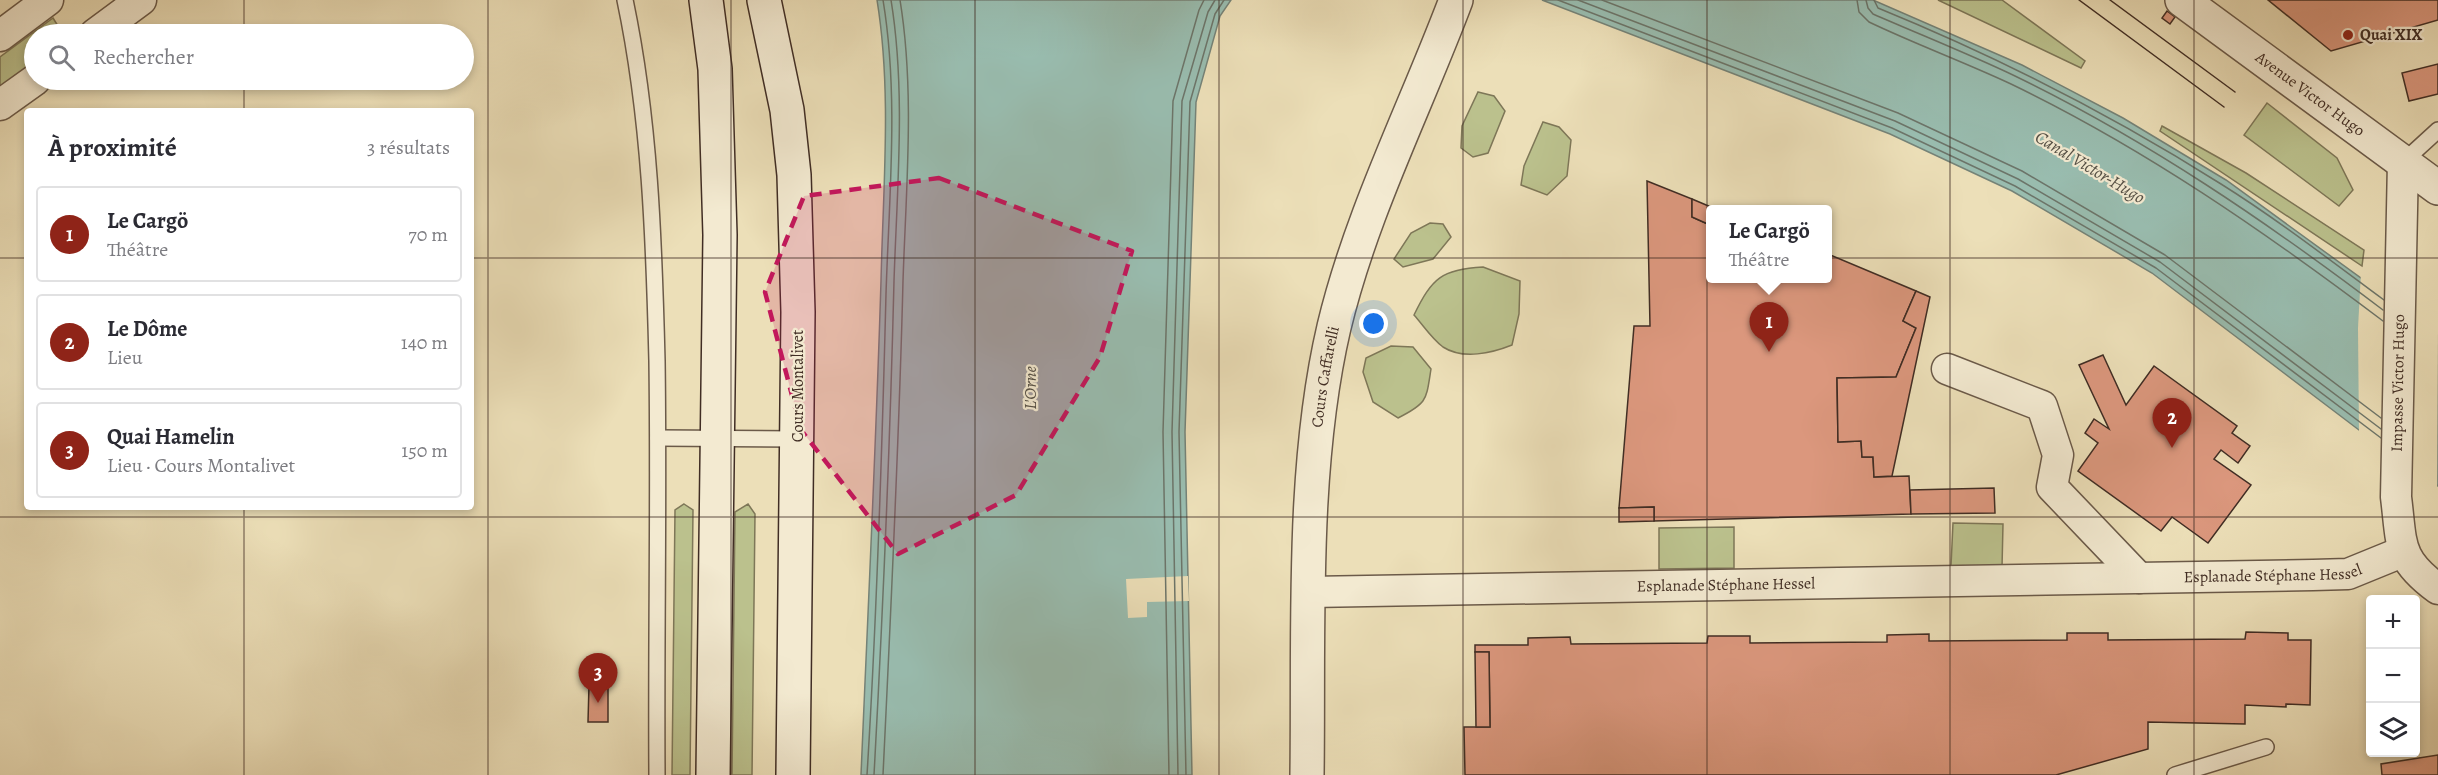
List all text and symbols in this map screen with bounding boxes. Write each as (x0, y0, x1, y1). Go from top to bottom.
search box (24, 24, 474, 90)
place label: Quai XIX (2360, 24, 2423, 46)
marker: Quai XIX (2341, 28, 2355, 42)
icon: search (45, 41, 78, 74)
text: Rechercher (93, 42, 194, 72)
street label: Avenue Victor Hugo (2250, 46, 2369, 142)
water label: Canal Victor-Hugo (2031, 125, 2149, 209)
text: À proximité (48, 130, 177, 165)
text: 3 résultats (367, 134, 450, 161)
popup (1706, 205, 1832, 283)
text: Le Cargö (107, 206, 188, 236)
text: Le Cargö (1728, 216, 1810, 246)
text: 1 (66, 221, 73, 248)
text: 70 m (408, 221, 448, 248)
text: Théâtre (107, 236, 168, 263)
text: Théâtre (1728, 246, 1790, 273)
pin: 1 (1750, 302, 1788, 352)
your location (1359, 309, 1388, 338)
text: Le Dôme (107, 314, 188, 344)
street label: Impasse Victor Hugo (2386, 314, 2410, 452)
street label: Cours Caffarelli (1306, 324, 1345, 429)
text: 2 (65, 329, 74, 356)
text: 140 m (401, 329, 448, 356)
street label: Cours Montalivet (787, 330, 809, 442)
text: Lieu (107, 344, 143, 371)
water label: L'Orne (1018, 366, 1042, 410)
pin: 2 (2152, 398, 2192, 448)
text: Quai Hamelin (107, 422, 235, 452)
text: 3 (65, 437, 74, 464)
text: 150 m (401, 437, 448, 464)
text: Lieu · Cours Montalivet (107, 452, 295, 479)
street label: Esplanade Stéphane Hessel (2184, 558, 2365, 588)
street label: Esplanade Stéphane Hessel (1637, 572, 1815, 597)
map controls (2366, 595, 2420, 757)
button: + (2366, 595, 2420, 649)
button: − (2366, 649, 2420, 703)
pin: 3 (578, 654, 618, 703)
button: layers (2366, 703, 2420, 757)

